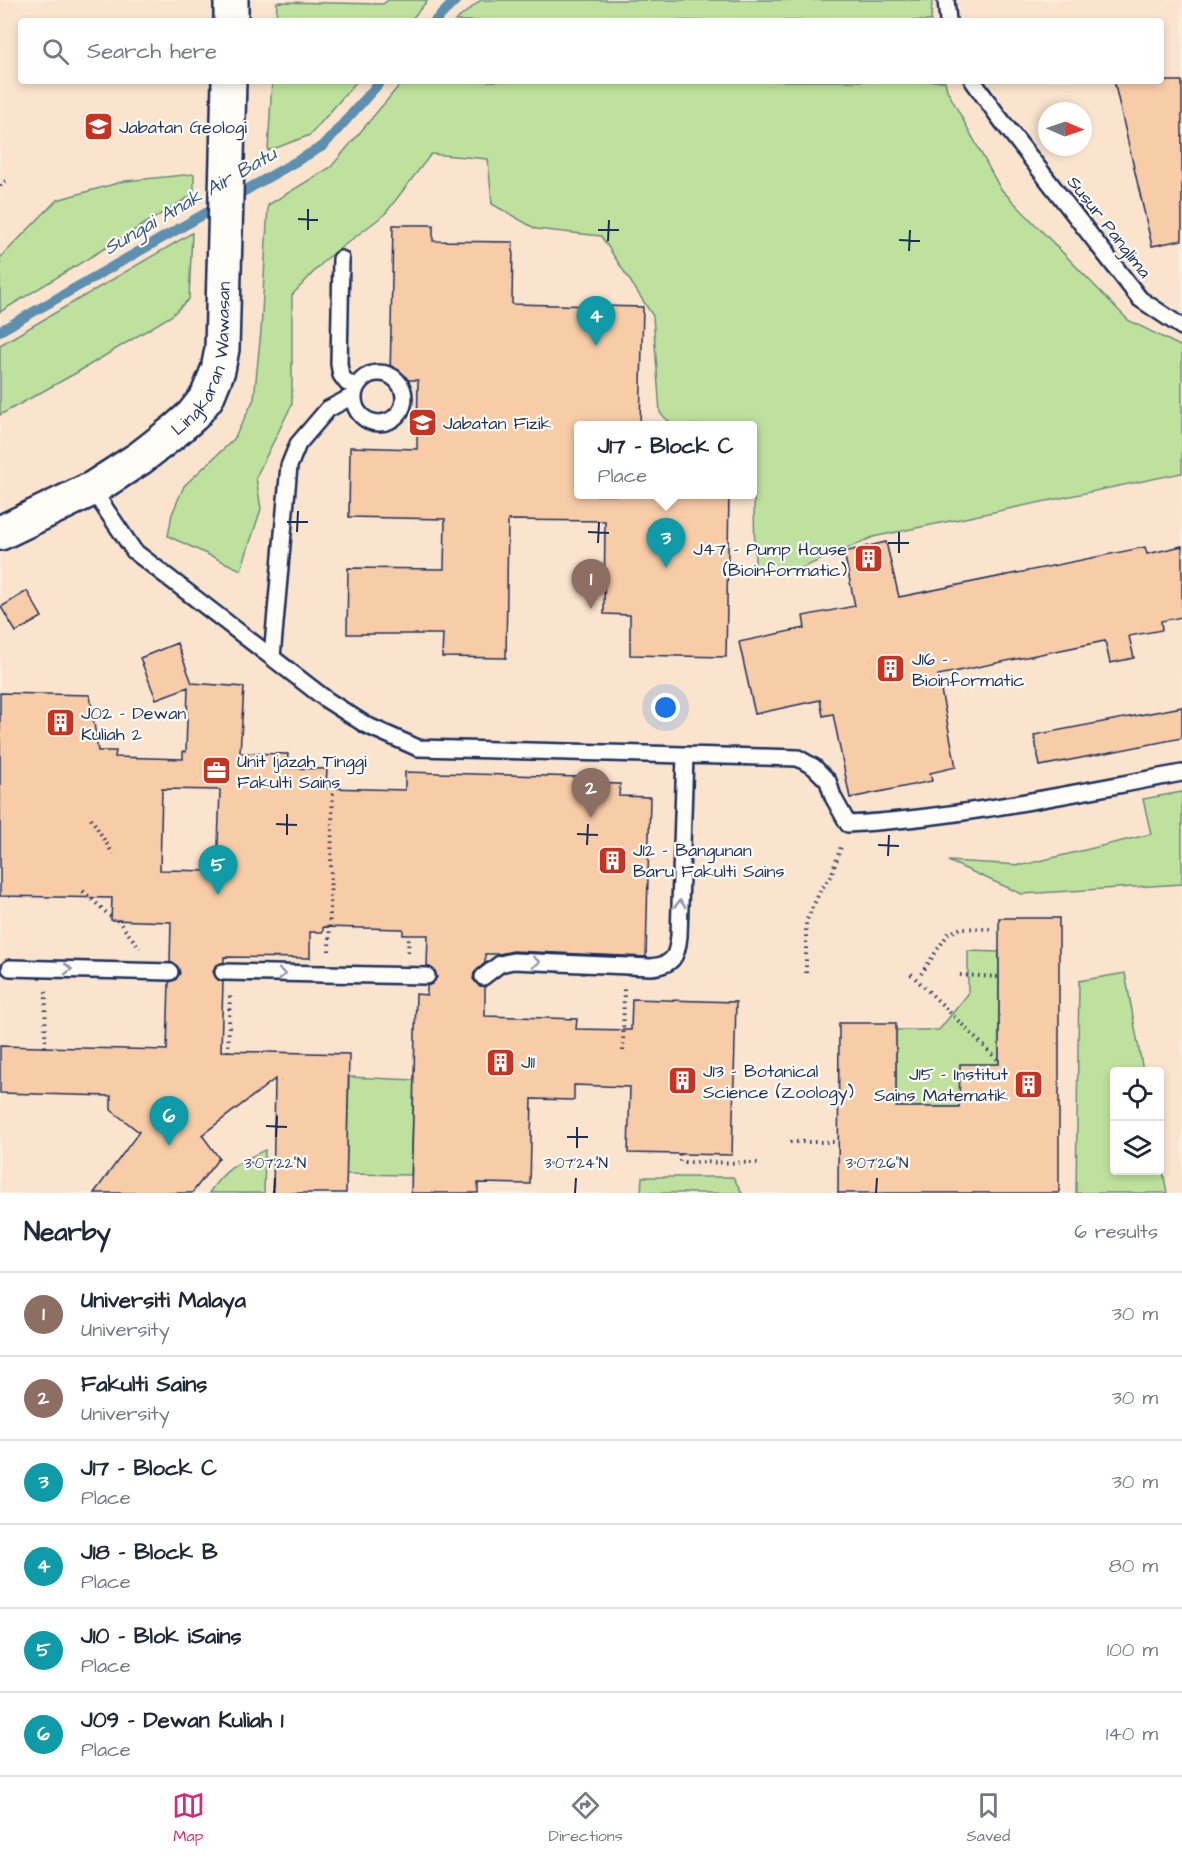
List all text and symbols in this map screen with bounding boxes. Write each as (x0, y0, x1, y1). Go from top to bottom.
search box (18, 18, 1164, 84)
icon: search (39, 35, 72, 68)
text: Search here (87, 36, 217, 67)
north arrow (1038, 102, 1092, 156)
school or university icon: Jabatan Geologi (82, 111, 114, 143)
place label: Jabatan Geologi (119, 115, 247, 141)
water label: Sungai Anak Air Batu (98, 139, 284, 263)
street label: Susur Panglima (1060, 171, 1157, 284)
street label: Lingkaran Wawasan (166, 281, 236, 441)
pin: 4 (576, 296, 616, 346)
school or university icon: Jabatan Fizik (406, 407, 438, 439)
place label: Jabatan Fizik (443, 411, 551, 436)
popup (574, 421, 757, 499)
text: J17 - Block C (598, 431, 733, 462)
text: Place (598, 462, 647, 490)
pin: 3 (646, 518, 686, 568)
place label: J47 - Pump House (Bioinformatic) (693, 537, 847, 583)
building icon: J47 - Pump House (Bioinformatic) (852, 543, 884, 575)
pin: 1 (572, 560, 610, 609)
place label: J16 - Bioinformatic (912, 647, 1025, 693)
building icon: J16 - Bioinformatic (875, 653, 907, 685)
your location (651, 693, 680, 722)
place label: J02 - Dewan Kuliah 2 (81, 701, 186, 747)
building icon: J02 - Dewan Kuliah 2 (44, 707, 76, 739)
place label: Unit Ijazah Tinggi Fakulti Sains (237, 749, 367, 795)
office icon: Unit Ijazah Tinggi Fakulti Sains (200, 755, 232, 787)
pin: 2 (572, 768, 610, 818)
place label: J12 - Bangunan Baru Fakulti Sains (633, 838, 785, 884)
building icon: J12 - Bangunan Baru Fakulti Sains (596, 844, 628, 876)
pin: 5 (198, 846, 238, 895)
one-way arrow (674, 899, 686, 908)
one-way arrow (532, 956, 541, 968)
one-way arrow (64, 963, 73, 976)
one-way arrow (277, 967, 286, 980)
building icon: J11 (484, 1046, 516, 1078)
place label: J11 (521, 1050, 535, 1075)
place label: J13 - Botanical Science (Zoology) (703, 1059, 854, 1106)
place label: J15 - Institut Sains Matematik (874, 1062, 1009, 1108)
building icon: J13 - Botanical Science (Zoology) (666, 1065, 698, 1097)
map controls (1110, 1067, 1164, 1175)
button: locate (1110, 1067, 1164, 1121)
building icon: J15 - Institut Sains Matematik (1013, 1068, 1045, 1100)
pin: 6 (150, 1096, 188, 1146)
button: layers (1110, 1121, 1164, 1175)
text: 3°07'22"N (244, 1153, 306, 1174)
text: 3°07'24"N (544, 1153, 608, 1174)
text: 3°07'26"N (846, 1153, 909, 1174)
text: Nearby (24, 1214, 111, 1250)
text: 6 results (1074, 1218, 1158, 1246)
text: Universiti Malaya (81, 1285, 246, 1316)
text: 1 (42, 1300, 45, 1328)
text: 30 m (1112, 1300, 1158, 1328)
text: University (81, 1316, 170, 1344)
text: Fakulti Sains (81, 1369, 207, 1400)
text: 2 (38, 1384, 49, 1412)
text: 30 m (1112, 1384, 1158, 1412)
text: University (81, 1400, 170, 1428)
text: J17 - Block C (81, 1453, 217, 1484)
text: 3 (38, 1468, 49, 1496)
text: 30 m (1112, 1468, 1158, 1496)
text: Place (81, 1484, 131, 1512)
text: J18 - Block B (81, 1537, 218, 1568)
text: 4 (37, 1552, 50, 1580)
text: 80 m (1109, 1552, 1158, 1580)
text: Place (81, 1568, 131, 1596)
text: J10 - Blok iSains (81, 1621, 242, 1652)
text: 5 (36, 1636, 51, 1664)
text: 100 m (1107, 1636, 1158, 1664)
text: Place (81, 1652, 131, 1680)
text: J09 - Dewan Kuliah 1 (81, 1705, 283, 1736)
text: 6 (37, 1720, 50, 1748)
text: 140 m (1106, 1720, 1158, 1748)
text: Place (81, 1736, 131, 1764)
tab: Map (172, 1789, 205, 1847)
tab: Directions (549, 1789, 623, 1847)
tab: Saved (967, 1789, 1010, 1847)

